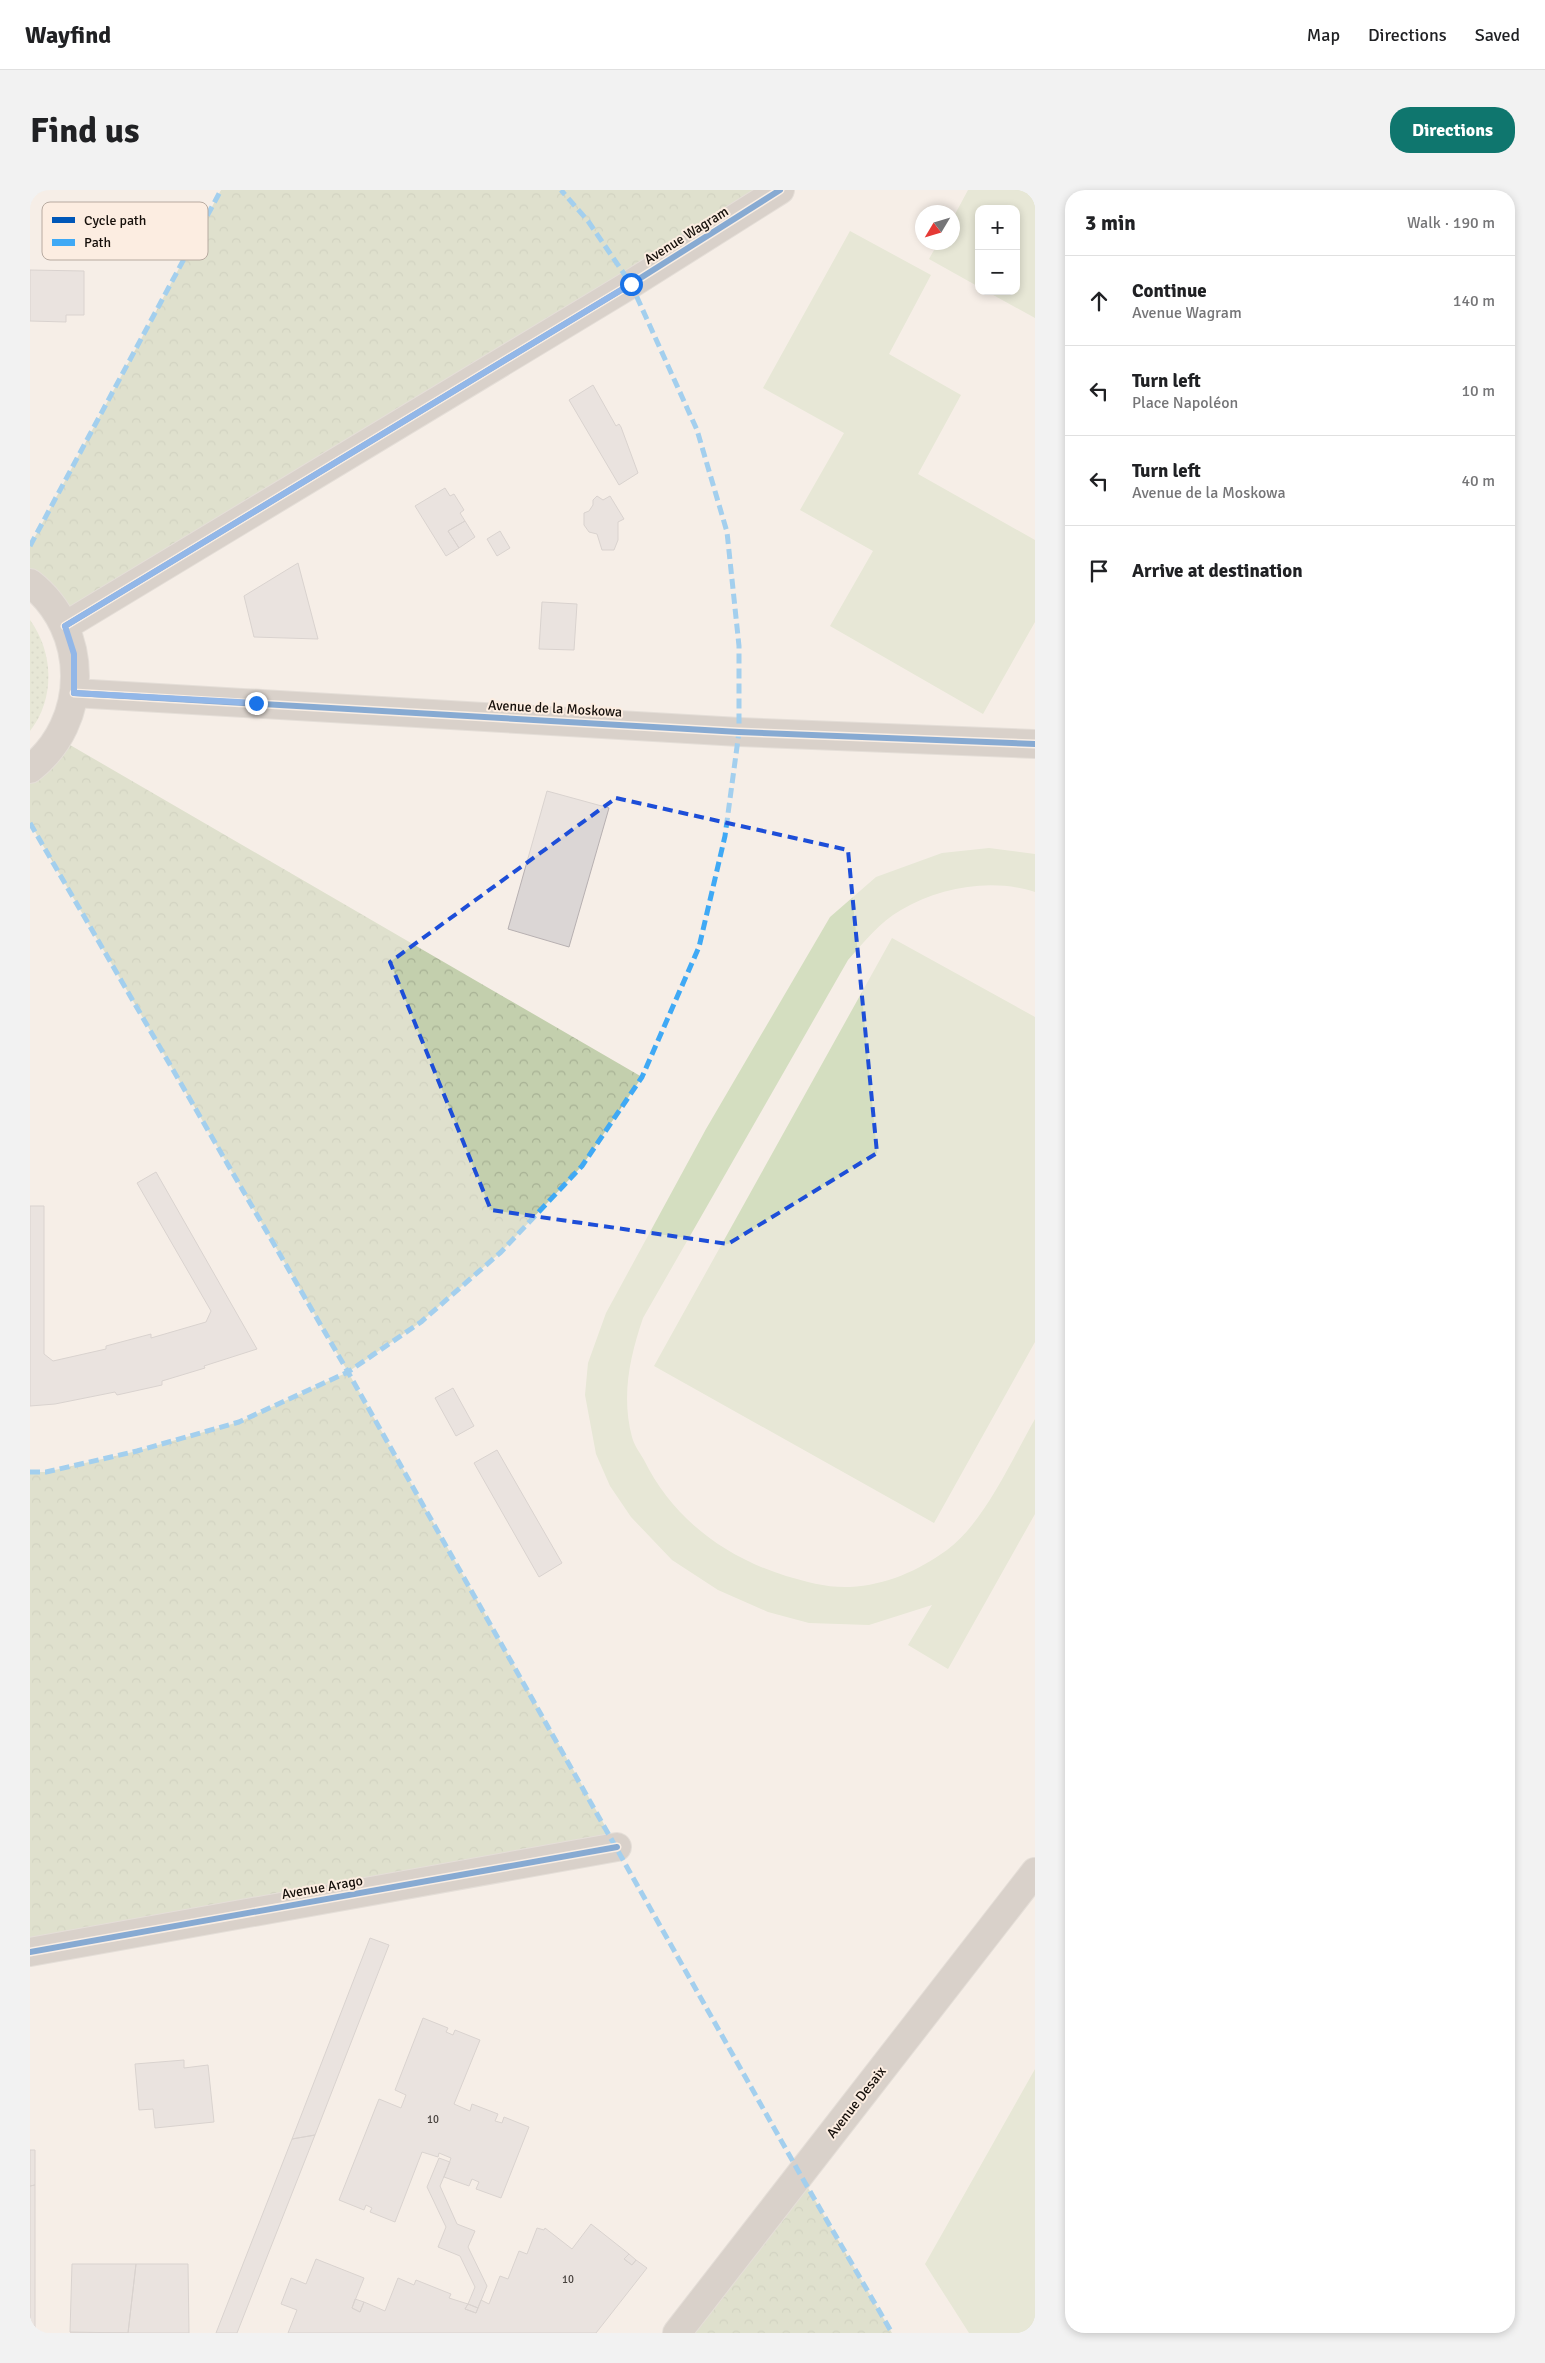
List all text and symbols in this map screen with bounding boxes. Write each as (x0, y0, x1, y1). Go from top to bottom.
text: Wayfind (25, 20, 111, 50)
text: Map (1307, 24, 1340, 46)
text: Directions (1368, 24, 1447, 46)
text: Saved (1475, 24, 1520, 46)
button: Directions (1390, 107, 1515, 153)
text: Find us (30, 109, 140, 152)
legend (42, 202, 208, 260)
street label: Avenue Wagram (641, 203, 731, 268)
north arrow (915, 205, 960, 250)
map controls (975, 205, 1020, 295)
button: + (975, 205, 1020, 250)
text: 3 min (1085, 210, 1136, 236)
text: Cycle path (84, 212, 146, 229)
text: Walk · 190 m (1407, 213, 1495, 233)
text: Path (84, 234, 111, 251)
button: − (975, 250, 1020, 295)
route start (620, 273, 643, 296)
text: Continue (1132, 279, 1207, 303)
icon: ahead (1085, 287, 1113, 315)
text: 140 m (1453, 291, 1495, 311)
text: Avenue Wagram (1132, 303, 1242, 323)
text: Turn left (1132, 369, 1201, 393)
icon: left (1085, 377, 1113, 405)
text: 10 m (1461, 381, 1495, 401)
text: Place Napoléon (1132, 393, 1238, 413)
text: Turn left (1132, 459, 1201, 483)
icon: left (1085, 467, 1113, 495)
text: 40 m (1461, 471, 1495, 491)
text: Avenue de la Moskowa (1132, 483, 1286, 503)
icon: arrive (1085, 557, 1113, 585)
text: Arrive at destination (1132, 559, 1303, 583)
route end (245, 692, 268, 715)
street label: Avenue de la Moskowa (487, 696, 623, 721)
street label: Avenue Arago (280, 1872, 364, 1903)
street label: Avenue Desaix (823, 2063, 890, 2142)
house number: 10 (427, 2113, 439, 2126)
house number: 10 (562, 2273, 574, 2286)

